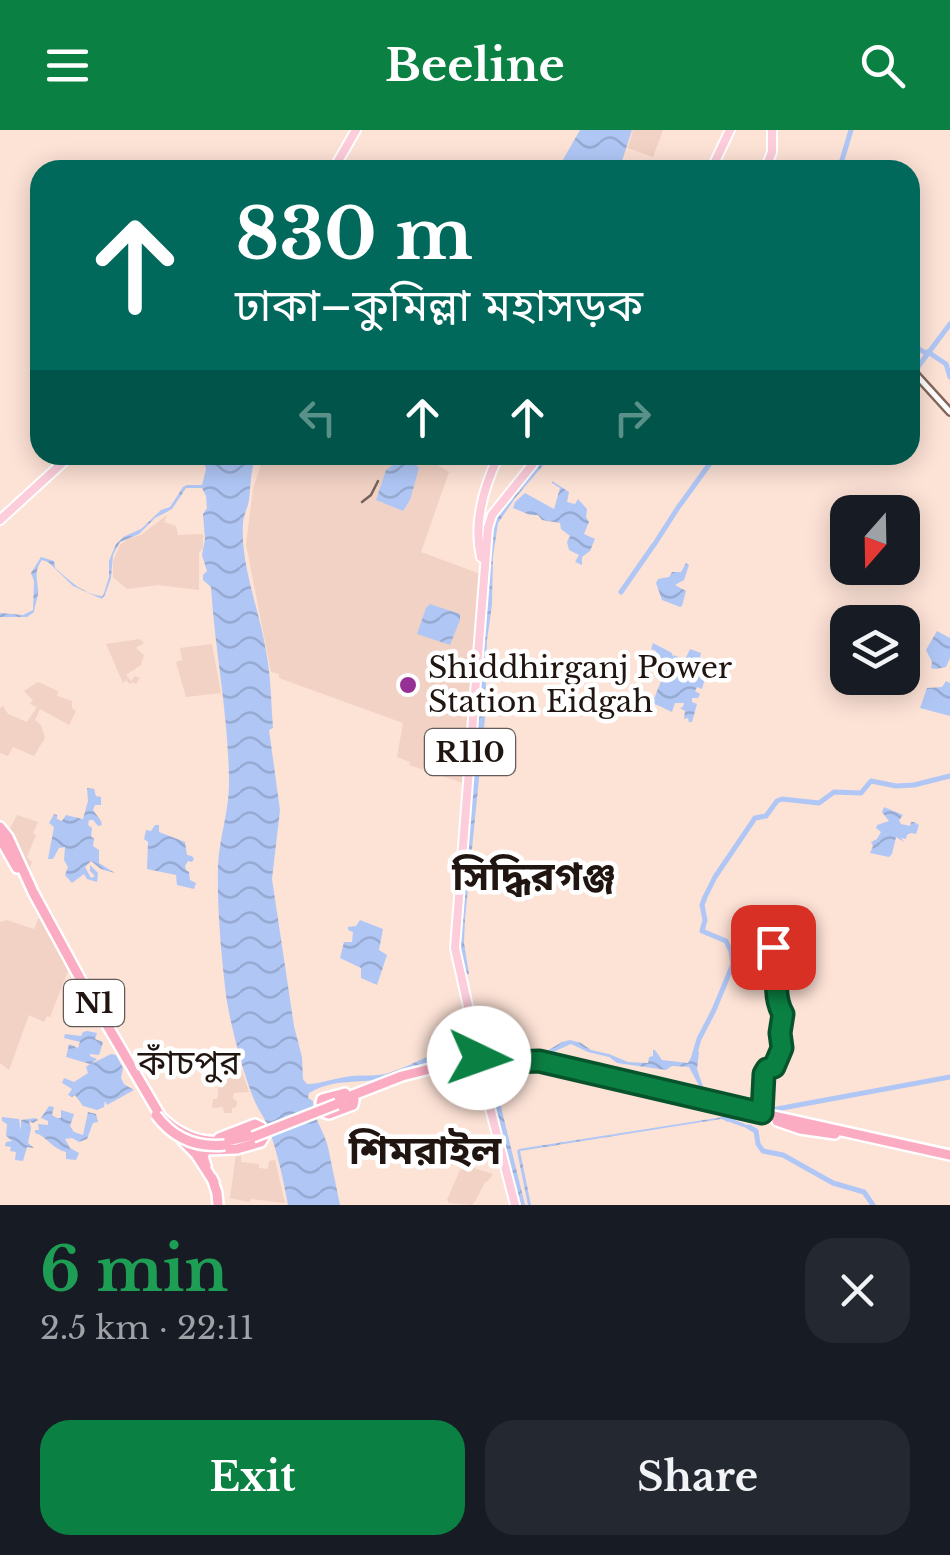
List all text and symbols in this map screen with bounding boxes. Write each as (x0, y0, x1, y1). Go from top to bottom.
text: Beeline (385, 37, 565, 93)
icon: menu (40, 38, 95, 93)
icon: search (855, 38, 910, 93)
text: 830 m (235, 191, 473, 278)
icon: ahead (70, 200, 200, 330)
text: ঢাকা–কুমিল্লা মহাসড়ক (235, 277, 643, 333)
icon: left (290, 390, 345, 445)
icon: ahead (395, 390, 450, 445)
icon: ahead (500, 390, 555, 445)
icon: right (605, 390, 660, 445)
north arrow (830, 495, 920, 585)
map controls (830, 495, 920, 695)
button: layers (830, 605, 920, 695)
place label: Shiddhirganj Power Station Eidgah (428, 649, 733, 720)
marker: Shiddhirganj Power Station Eidgah (397, 674, 419, 696)
road number: R110 (425, 729, 515, 775)
district label: সিদ্ধিরগঞ্জ (451, 851, 616, 901)
pin (731, 905, 816, 990)
icon: arrive (746, 920, 801, 975)
road number: N1 (64, 980, 124, 1026)
position arrow (427, 1006, 531, 1110)
district label: কাঁচপুর (137, 1041, 241, 1084)
district label: শিমরাইল (348, 1125, 502, 1175)
text: 6 min (40, 1233, 228, 1307)
button: close (805, 1238, 910, 1343)
text: 2.5 km · 22:11 (40, 1308, 254, 1348)
button: Exit (40, 1420, 465, 1535)
button: Share (485, 1420, 910, 1535)

